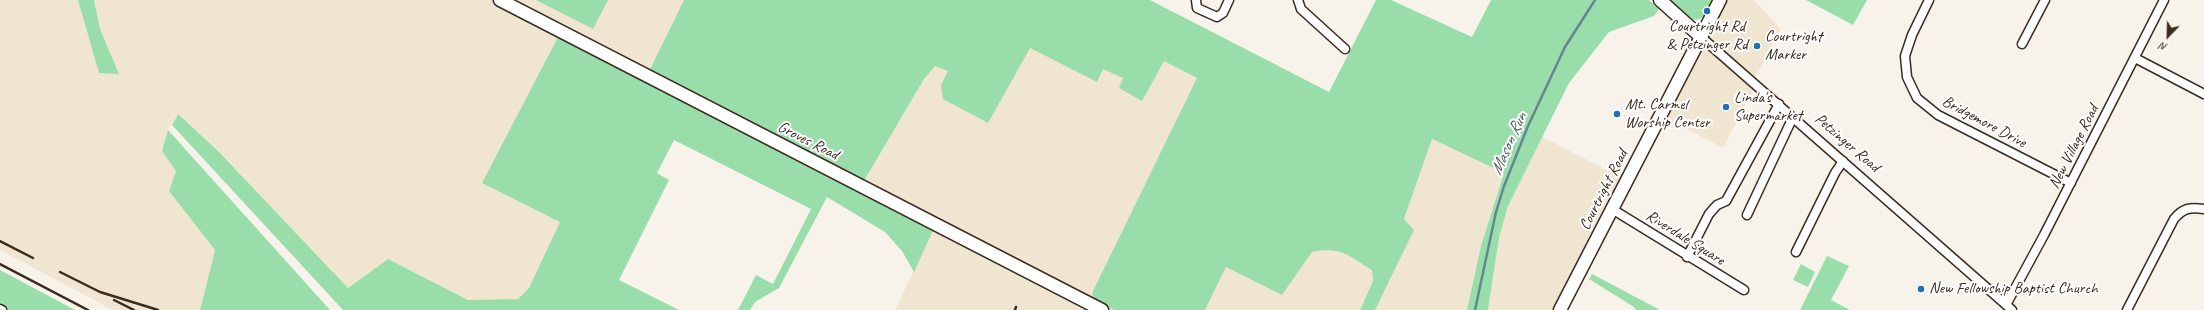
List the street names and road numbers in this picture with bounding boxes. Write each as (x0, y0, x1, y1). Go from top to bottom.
street label: Bridgemore Drive (1939, 92, 2029, 152)
street label: New Village Road (2045, 102, 2103, 192)
street label: Petzinger Road (1810, 109, 1884, 177)
street label: Groves Road (774, 118, 842, 164)
street label: Courtright Road (1576, 147, 1632, 233)
street label: Riverdale Square (1642, 206, 1728, 270)

